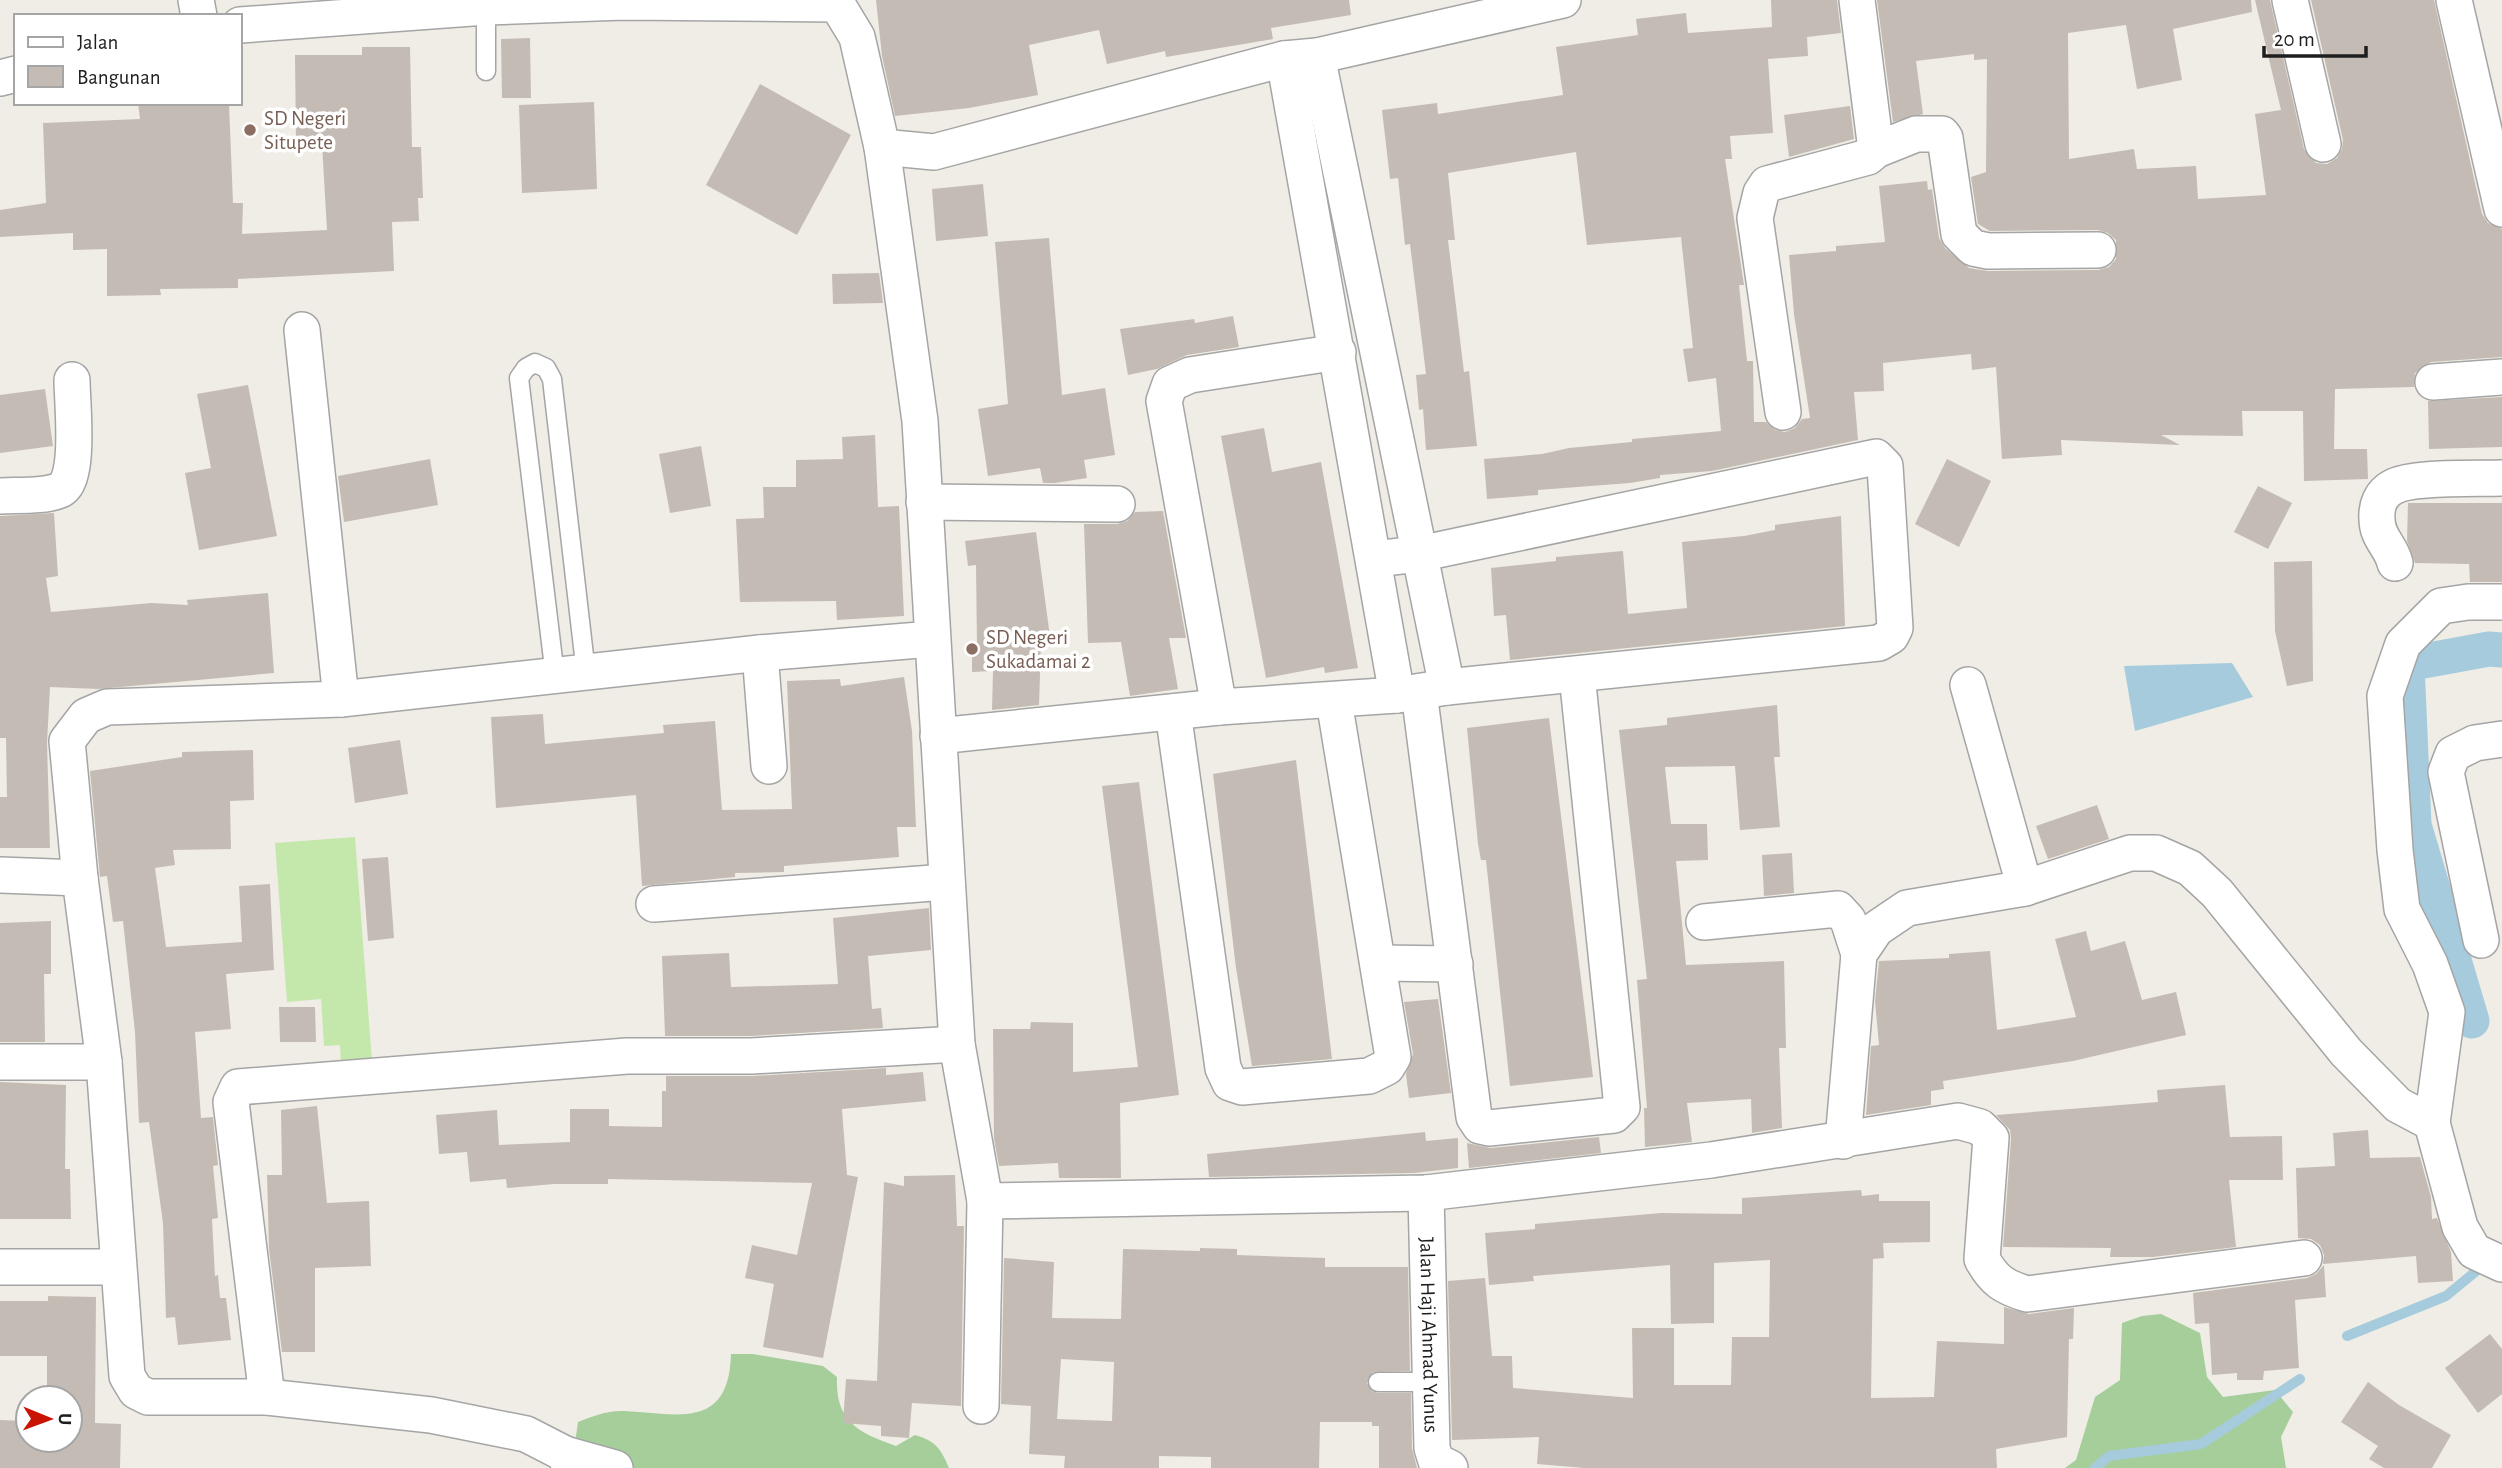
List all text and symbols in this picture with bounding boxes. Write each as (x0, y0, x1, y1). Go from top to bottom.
legend (14, 14, 242, 105)
scale bar (2264, 14, 2366, 58)
text: 20 m (2274, 29, 2315, 50)
text: Jalan (77, 32, 118, 53)
text: Bangunan (77, 67, 161, 88)
place label: SD Negeri Situpete (264, 108, 346, 153)
marker: SD Negeri Situpete (242, 122, 258, 138)
place label: SD Negeri Sukadamai 2 (986, 627, 1090, 672)
marker: SD Negeri Sukadamai 2 (964, 641, 980, 657)
street label: Jalan Haji Ahmad Yunus (1417, 1237, 1442, 1433)
north arrow (14, 1384, 84, 1454)
text: U (55, 1413, 74, 1425)

